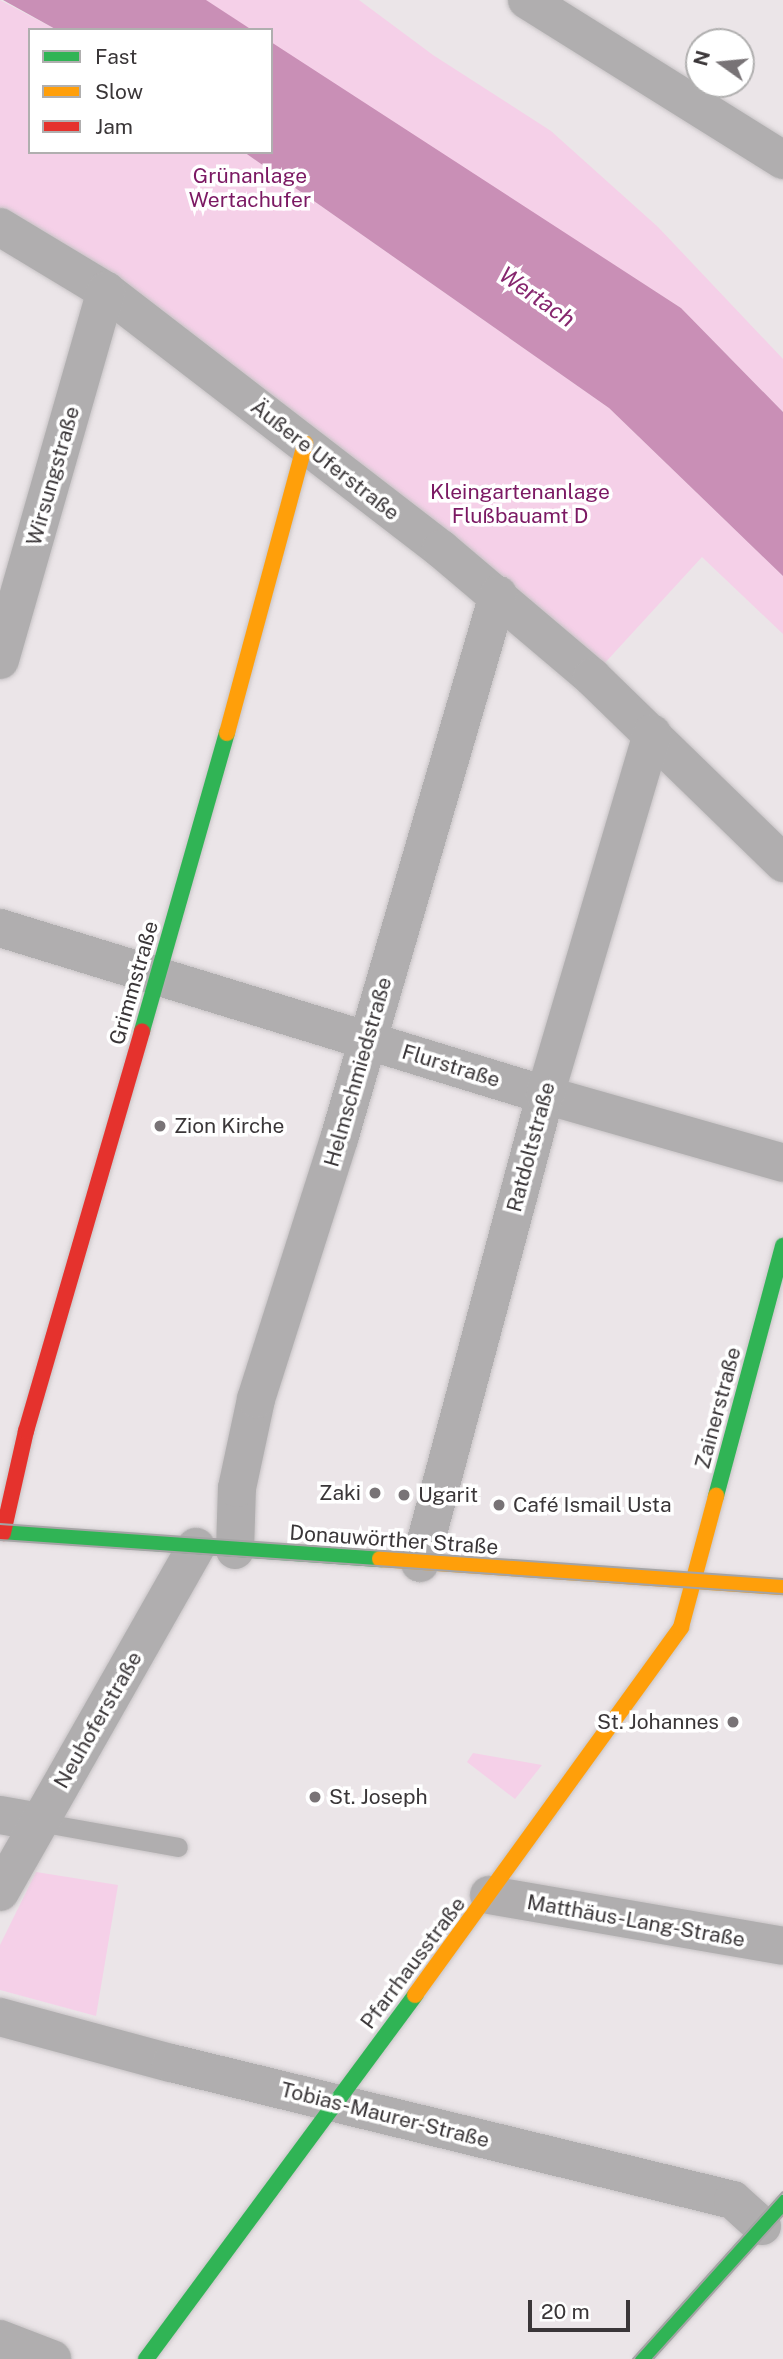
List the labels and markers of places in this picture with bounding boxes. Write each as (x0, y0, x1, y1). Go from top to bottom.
place label: Zion Kirche (174, 1113, 284, 1139)
marker: Zion Kirche (152, 1118, 168, 1134)
place label: Zaki (319, 1480, 361, 1506)
place label: Ugarit (418, 1482, 478, 1508)
marker: Zaki (367, 1485, 383, 1501)
marker: Ugarit (396, 1487, 412, 1503)
place label: Café Ismail Usta (513, 1492, 672, 1518)
marker: Café Ismail Usta (491, 1497, 507, 1513)
place label: St. Johannes (597, 1709, 719, 1735)
marker: St. Johannes (725, 1714, 741, 1730)
place label: St. Joseph (329, 1784, 428, 1810)
marker: St. Joseph (307, 1789, 323, 1805)

